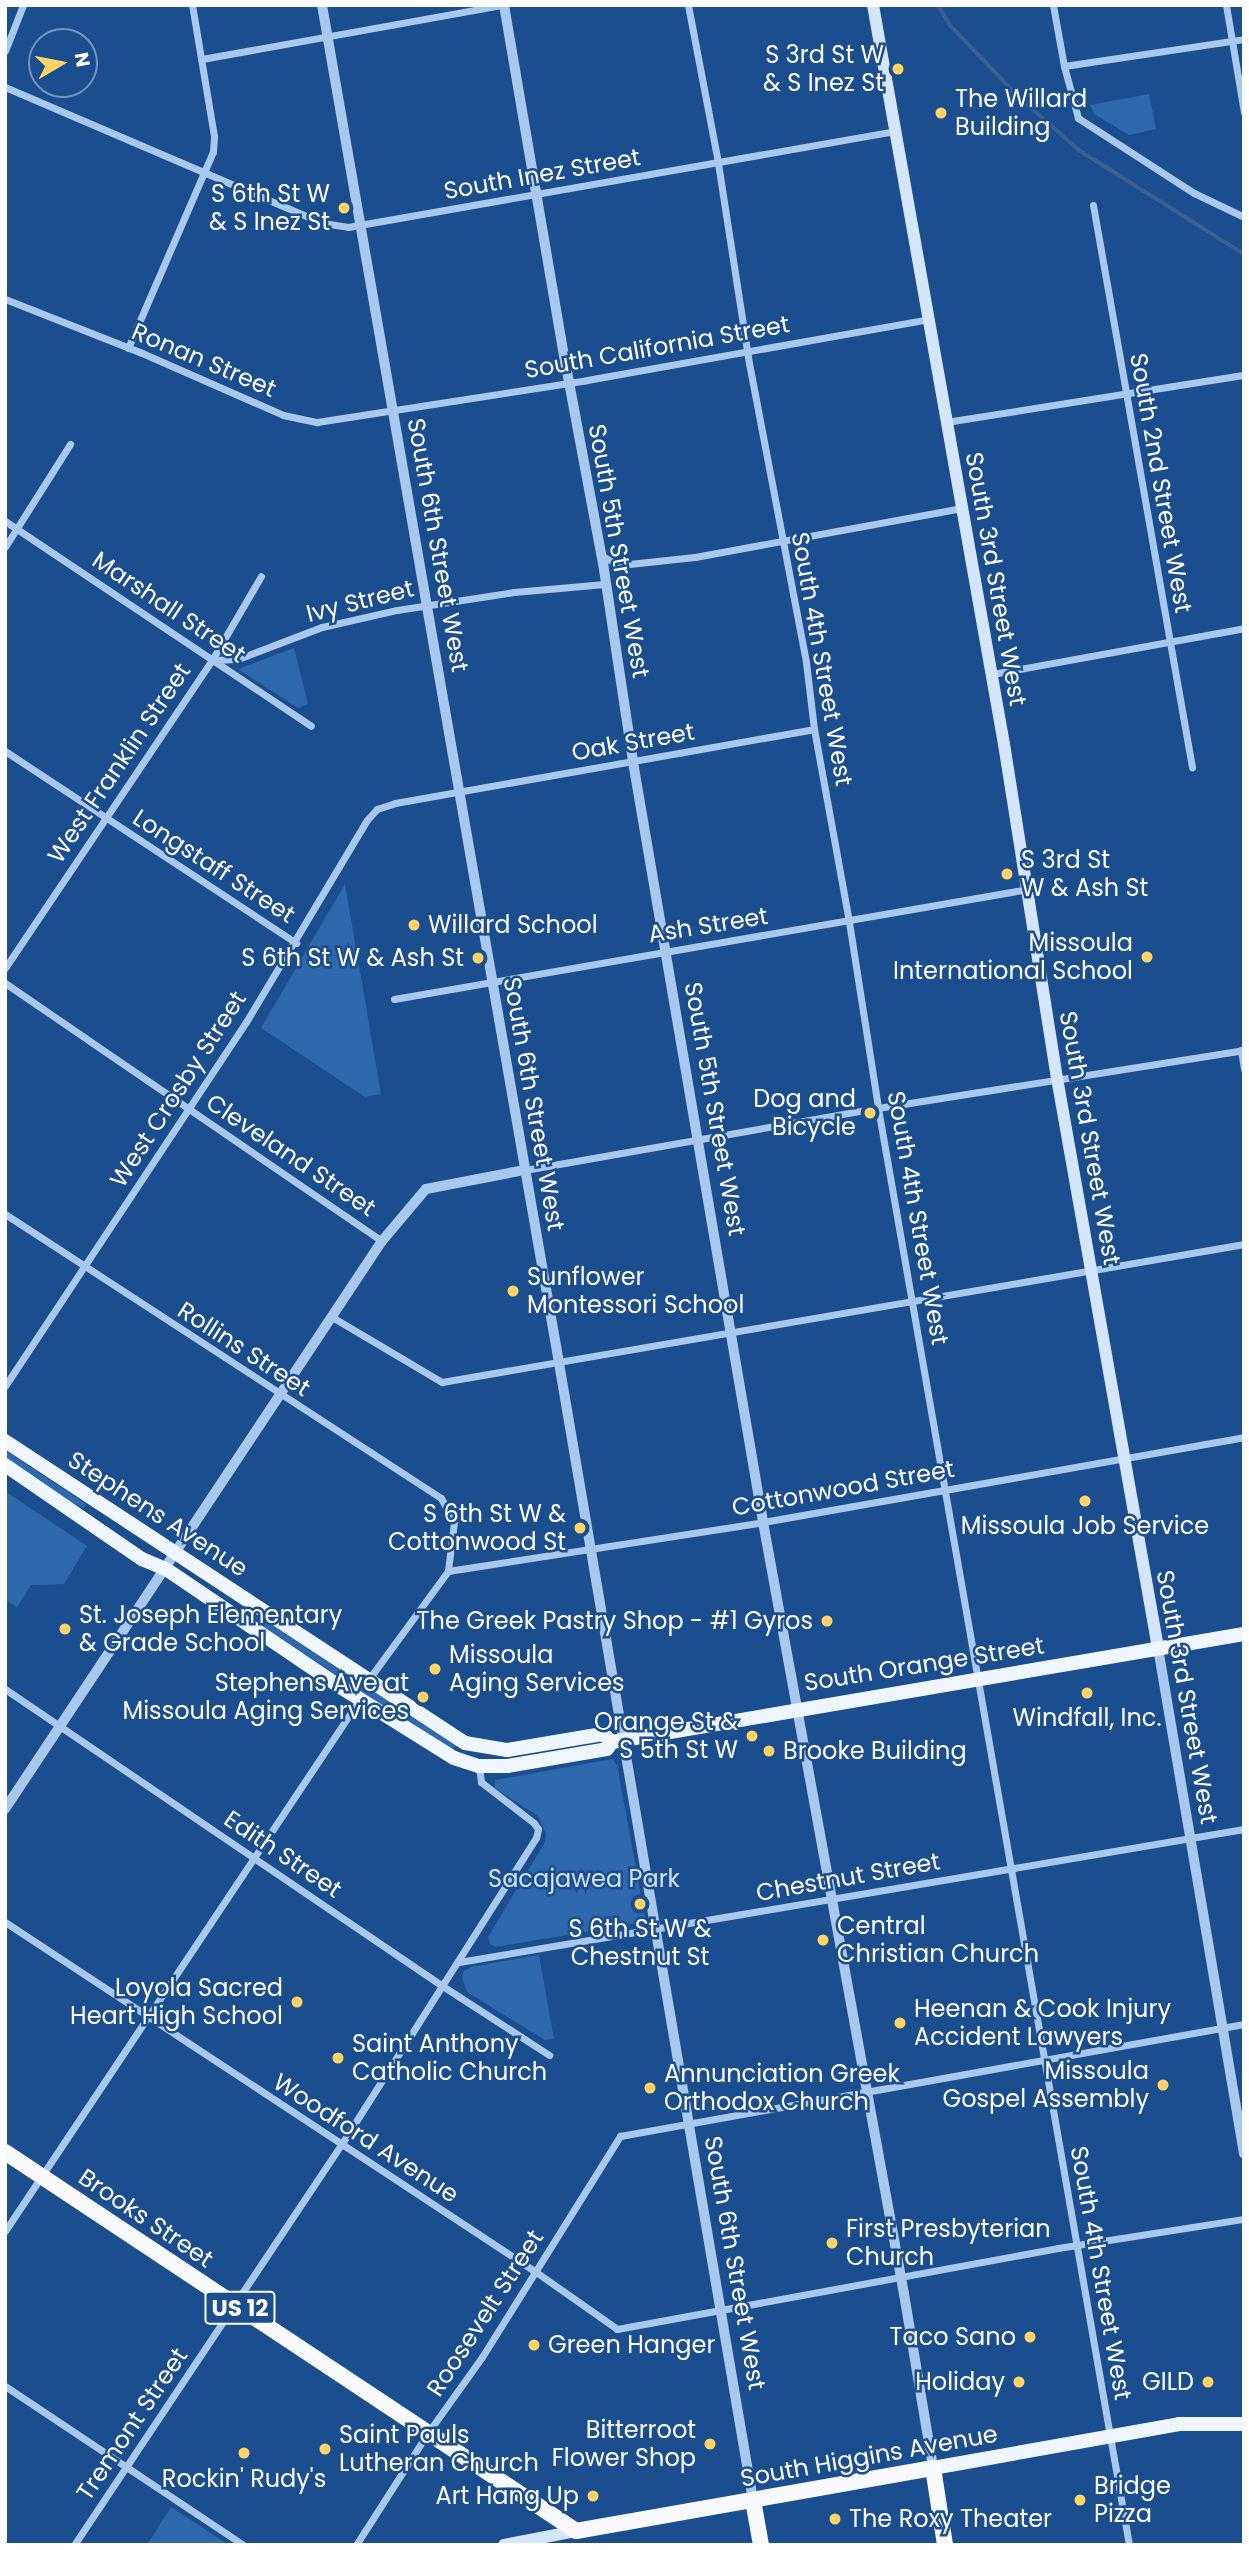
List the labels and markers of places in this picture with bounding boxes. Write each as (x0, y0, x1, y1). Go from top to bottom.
place label: S 3rd St W & S Inez St (763, 41, 884, 97)
marker: S 3rd St W & S Inez St (890, 61, 906, 77)
place label: The Willard Building (955, 85, 1087, 141)
marker: The Willard Building (933, 105, 949, 121)
place label: S 6th St W & S Inez St (209, 180, 330, 236)
marker: S 6th St W & S Inez St (336, 200, 352, 216)
place label: S 3rd St W & Ash St (1021, 846, 1148, 902)
marker: S 3rd St W & Ash St (999, 866, 1015, 882)
place label: Willard School (428, 911, 598, 939)
marker: Willard School (406, 917, 422, 933)
place label: Missoula International School (893, 929, 1133, 985)
place label: S 6th St W & Ash St (241, 944, 464, 972)
marker: Missoula International School (1139, 949, 1155, 965)
marker: S 6th St W & Ash St (470, 950, 486, 966)
place label: Dog and Bicycle (753, 1085, 856, 1141)
marker: Dog and Bicycle (862, 1105, 878, 1121)
place label: Sunflower Montessori School (527, 1263, 744, 1319)
marker: Sunflower Montessori School (505, 1283, 521, 1299)
marker: Missoula Job Service (1077, 1493, 1093, 1509)
place label: S 6th St W & Cottonwood St (388, 1500, 566, 1556)
place label: Missoula Job Service (961, 1512, 1209, 1540)
marker: S 6th St W & Cottonwood St (572, 1520, 588, 1536)
place label: St. Joseph Elementary & Grade School (79, 1601, 342, 1657)
place label: The Greek Pastry Shop - #1 Gyros (417, 1607, 813, 1635)
marker: The Greek Pastry Shop - #1 Gyros (819, 1613, 835, 1629)
marker: St. Joseph Elementary & Grade School (57, 1621, 73, 1637)
place label: Missoula Aging Services (449, 1641, 625, 1697)
marker: Missoula Aging Services (427, 1661, 443, 1677)
place label: Stephens Ave at Missoula Aging Services (123, 1669, 409, 1725)
marker: Windfall, Inc. (1079, 1685, 1095, 1701)
marker: Stephens Ave at Missoula Aging Services (415, 1689, 431, 1705)
place label: Windfall, Inc. (1013, 1704, 1161, 1732)
place label: Orange St & S 5th St W (594, 1708, 738, 1764)
marker: Orange St & S 5th St W (744, 1728, 760, 1744)
place label: Brooke Building (783, 1737, 967, 1765)
marker: Brooke Building (761, 1743, 777, 1759)
marker: S 6th St W & Chestnut St (632, 1896, 648, 1912)
place label: Central Christian Church (837, 1912, 1039, 1968)
place label: S 6th St W & Chestnut St (568, 1915, 712, 1971)
marker: Central Christian Church (815, 1932, 831, 1948)
place label: Loyola Sacred Heart High School (70, 1974, 283, 2030)
marker: Loyola Sacred Heart High School (289, 1994, 305, 2010)
place label: Heenan & Cook Injury Accident Lawyers (914, 1995, 1171, 2051)
marker: Heenan & Cook Injury Accident Lawyers (892, 2015, 908, 2031)
place label: Saint Anthony Catholic Church (352, 2030, 547, 2086)
marker: Saint Anthony Catholic Church (330, 2050, 346, 2066)
place label: Missoula Gospel Assembly (943, 2057, 1149, 2113)
place label: Annunciation Greek Orthodox Church (664, 2060, 900, 2116)
marker: Missoula Gospel Assembly (1155, 2077, 1171, 2093)
marker: Annunciation Greek Orthodox Church (642, 2080, 658, 2096)
place label: First Presbyterian Church (846, 2215, 1051, 2271)
marker: First Presbyterian Church (824, 2235, 840, 2251)
place label: Taco Sano (889, 2323, 1016, 2351)
marker: Taco Sano (1022, 2329, 1038, 2345)
place label: Green Hanger (548, 2331, 715, 2359)
marker: Green Hanger (526, 2337, 542, 2353)
place label: Holiday (915, 2368, 1005, 2396)
place label: GILD (1142, 2368, 1194, 2396)
marker: Holiday (1011, 2374, 1027, 2390)
marker: GILD (1200, 2374, 1216, 2390)
place label: Bitterroot Flower Shop (552, 2416, 696, 2472)
place label: Saint Pauls Lutheran Church (339, 2421, 539, 2477)
marker: Bitterroot Flower Shop (702, 2436, 718, 2452)
marker: Saint Pauls Lutheran Church (317, 2441, 333, 2457)
marker: Rockin' Rudy's (236, 2445, 252, 2461)
place label: Rockin' Rudy's (162, 2465, 326, 2493)
place label: Bridge Pizza (1094, 2472, 1171, 2528)
place label: Art Hang Up (435, 2482, 579, 2510)
marker: Art Hang Up (585, 2488, 601, 2504)
marker: Bridge Pizza (1072, 2492, 1088, 2508)
place label: The Roxy Theater (849, 2505, 1052, 2533)
marker: The Roxy Theater (827, 2511, 843, 2527)

